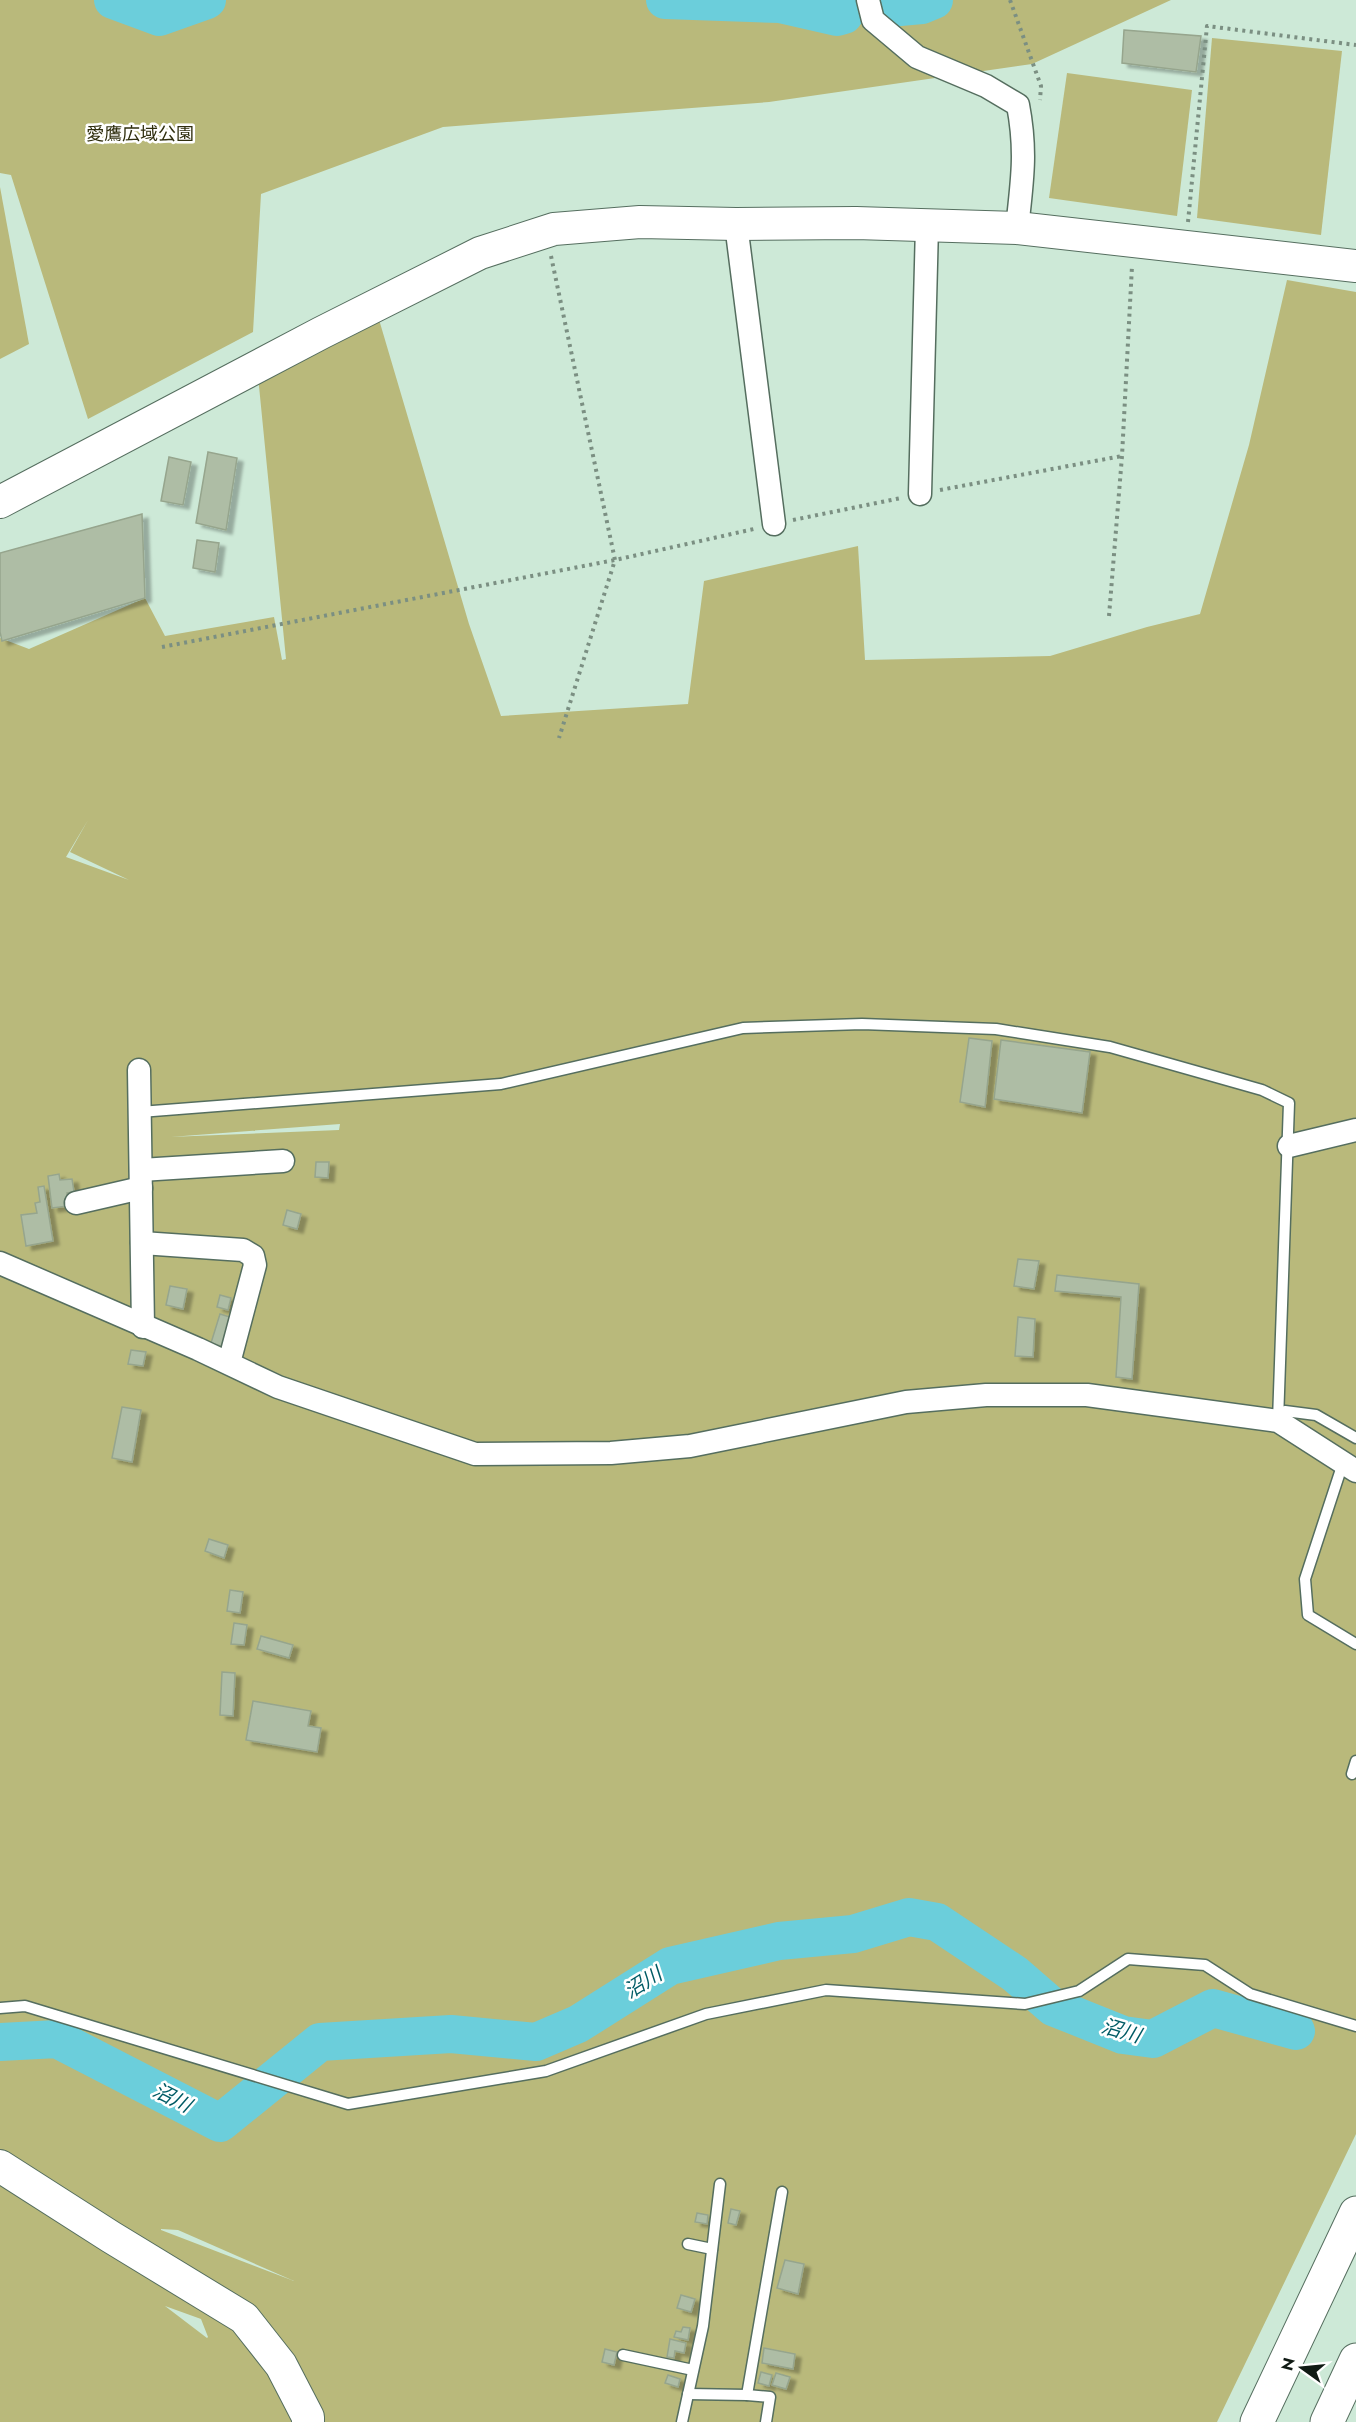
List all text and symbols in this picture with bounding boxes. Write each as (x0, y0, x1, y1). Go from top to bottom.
park label: 愛鷹広域公園 (86, 121, 194, 147)
water label: 沼川 (618, 1959, 669, 2006)
water label: 沼川 (1098, 2012, 1146, 2051)
water label: 沼川 (148, 2076, 198, 2121)
north arrow (1272, 2338, 1332, 2398)
text: N (1275, 2355, 1301, 2373)

